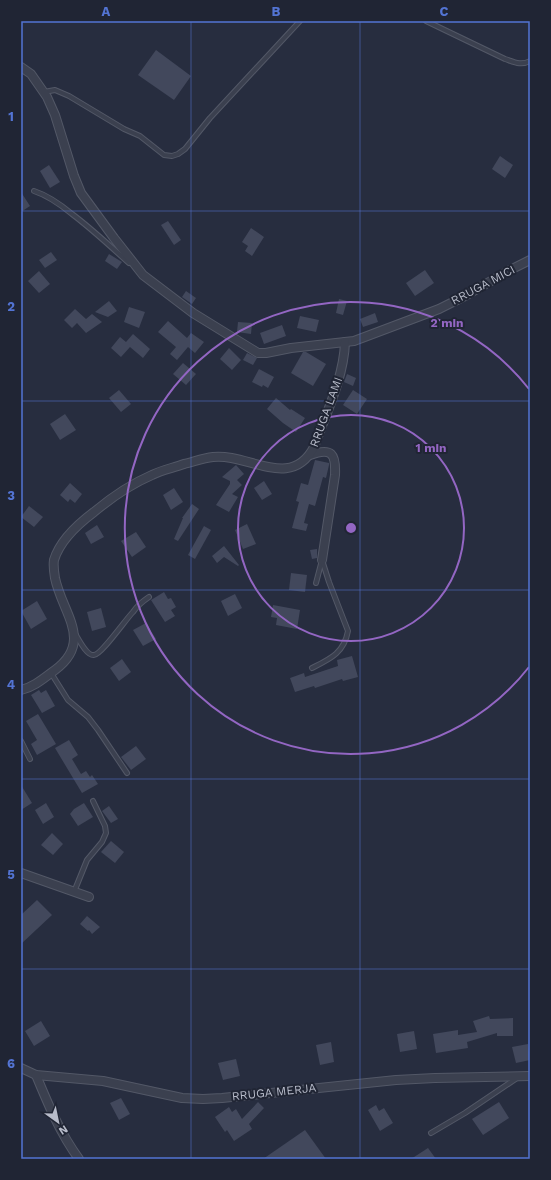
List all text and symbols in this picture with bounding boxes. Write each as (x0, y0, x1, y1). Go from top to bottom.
text: A (102, 4, 111, 19)
text: B (272, 4, 281, 19)
text: C (440, 4, 449, 19)
text: 1 (8, 109, 14, 124)
street label: RRUGA MICI (449, 262, 517, 308)
text: 2 (7, 299, 15, 314)
text: 2 min (431, 316, 463, 330)
street label: RRUGA LAMI (307, 375, 345, 449)
text: 1 min (416, 441, 446, 455)
text: 3 (7, 488, 15, 503)
centre of rings (344, 521, 358, 535)
text: 4 (7, 677, 16, 692)
text: 5 (7, 867, 15, 882)
text: 6 (7, 1056, 15, 1071)
street label: RRUGA MERJA (231, 1081, 317, 1103)
north arrow (38, 1102, 78, 1142)
text: N (56, 1122, 70, 1138)

